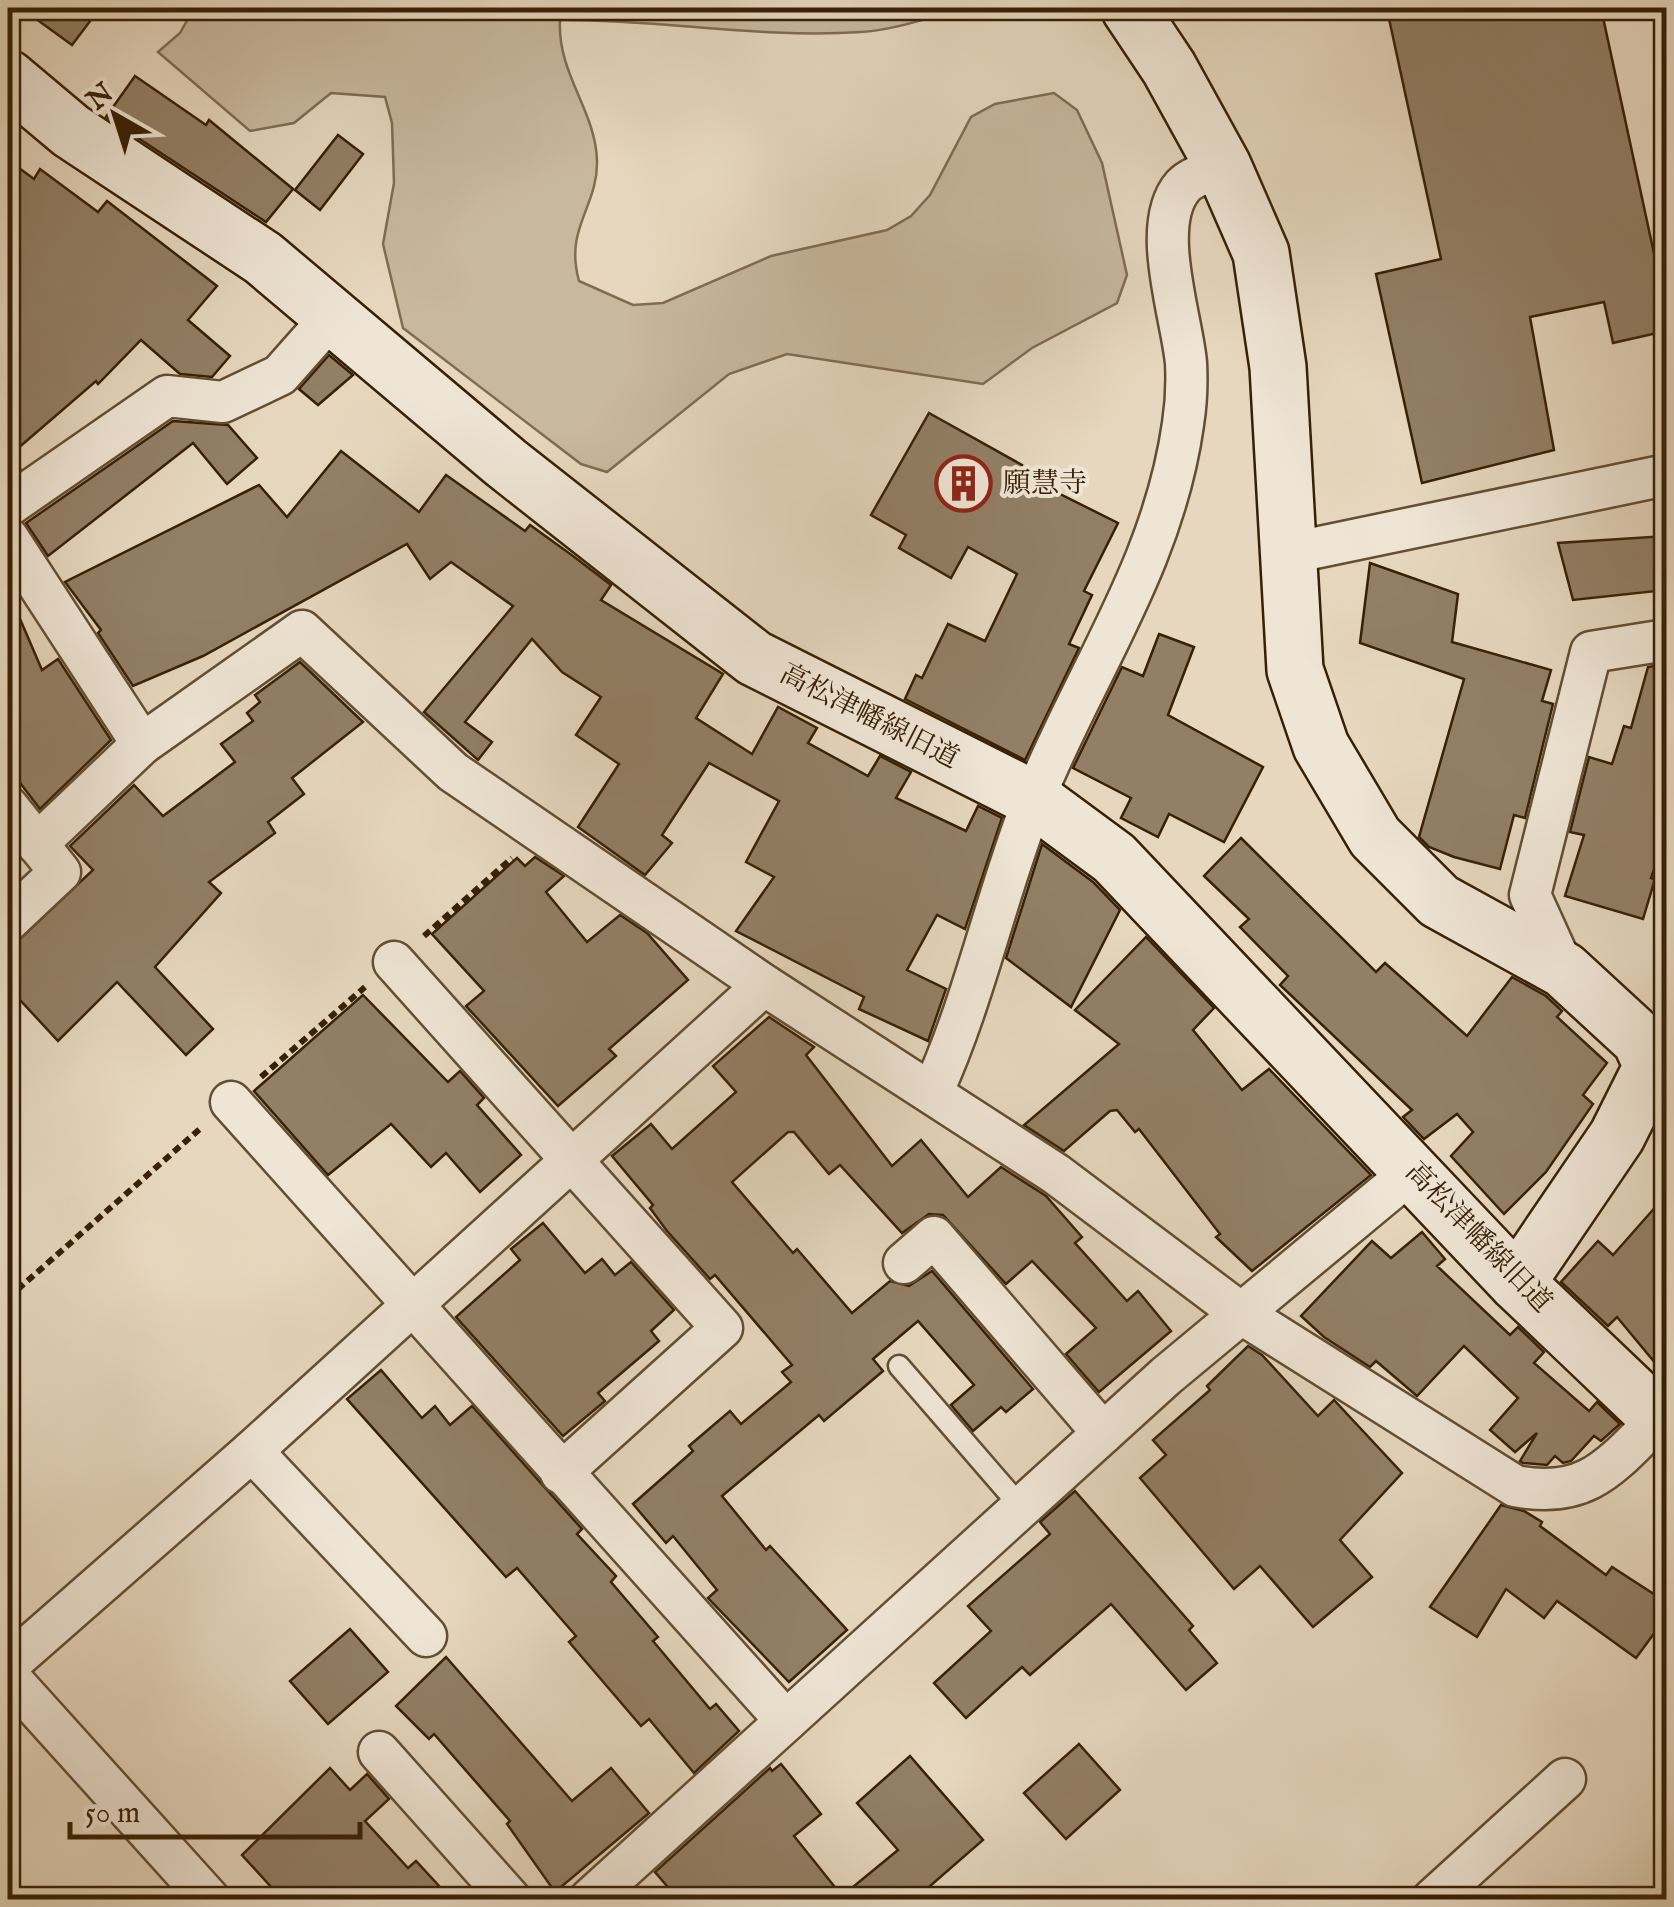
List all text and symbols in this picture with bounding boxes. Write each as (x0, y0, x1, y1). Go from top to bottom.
north arrow (65, 65, 165, 165)
text: N (80, 76, 121, 119)
building icon: 願慧寺 (934, 454, 994, 514)
place label: 願慧寺 (1003, 467, 1087, 502)
street label: 高松津幡線旧道 (774, 657, 964, 777)
street label: 高松津幡線旧道 (1397, 1155, 1559, 1321)
scale bar (70, 1777, 360, 1839)
text: 50 m (85, 1795, 140, 1833)

